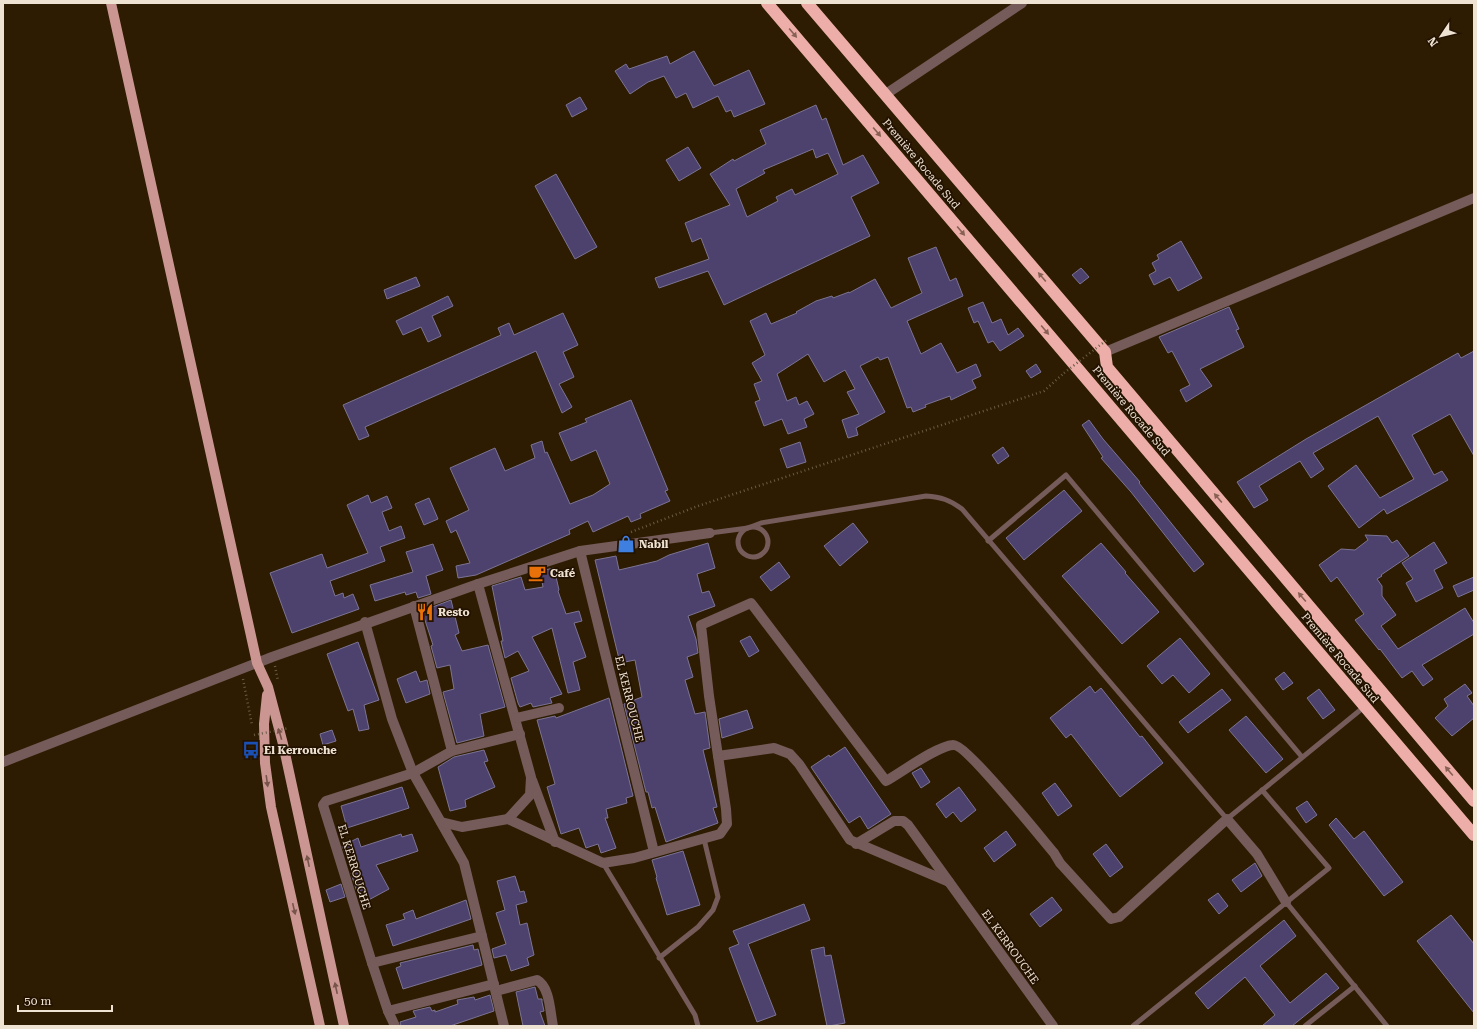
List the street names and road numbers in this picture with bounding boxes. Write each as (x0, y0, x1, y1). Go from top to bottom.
street label: Première Rocade Sud (880, 116, 962, 212)
street label: Première Rocade Sud (1090, 363, 1172, 459)
street label: Première Rocade Sud (1299, 610, 1381, 706)
street label: EL KERROUCHE (612, 654, 646, 744)
street label: EL KERROUCHE (335, 823, 373, 911)
street label: EL KERROUCHE (979, 907, 1041, 987)

